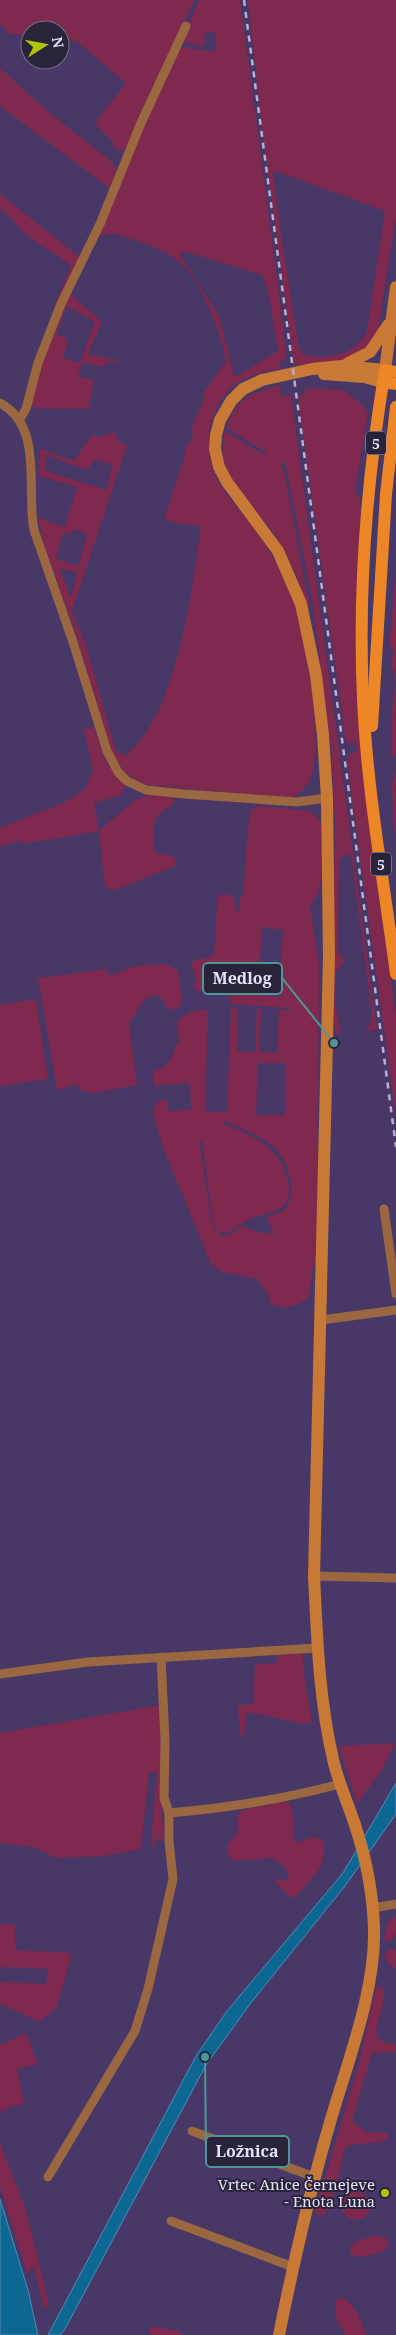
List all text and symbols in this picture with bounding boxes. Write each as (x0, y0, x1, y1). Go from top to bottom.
north arrow (20, 20, 70, 70)
text: N (48, 35, 69, 50)
road number: 5 (366, 432, 386, 454)
road number: 5 (371, 852, 391, 876)
callout: Medlog (203, 963, 282, 994)
text: Medlog (212, 967, 272, 989)
callout: Ložnica (206, 2136, 289, 2167)
text: Ložnica (215, 2140, 279, 2162)
place label: Vrtec Anice Černejeve - Enota Luna (218, 2174, 375, 2211)
marker: Vrtec Anice Černejeve - Enota Luna (379, 2187, 391, 2199)

